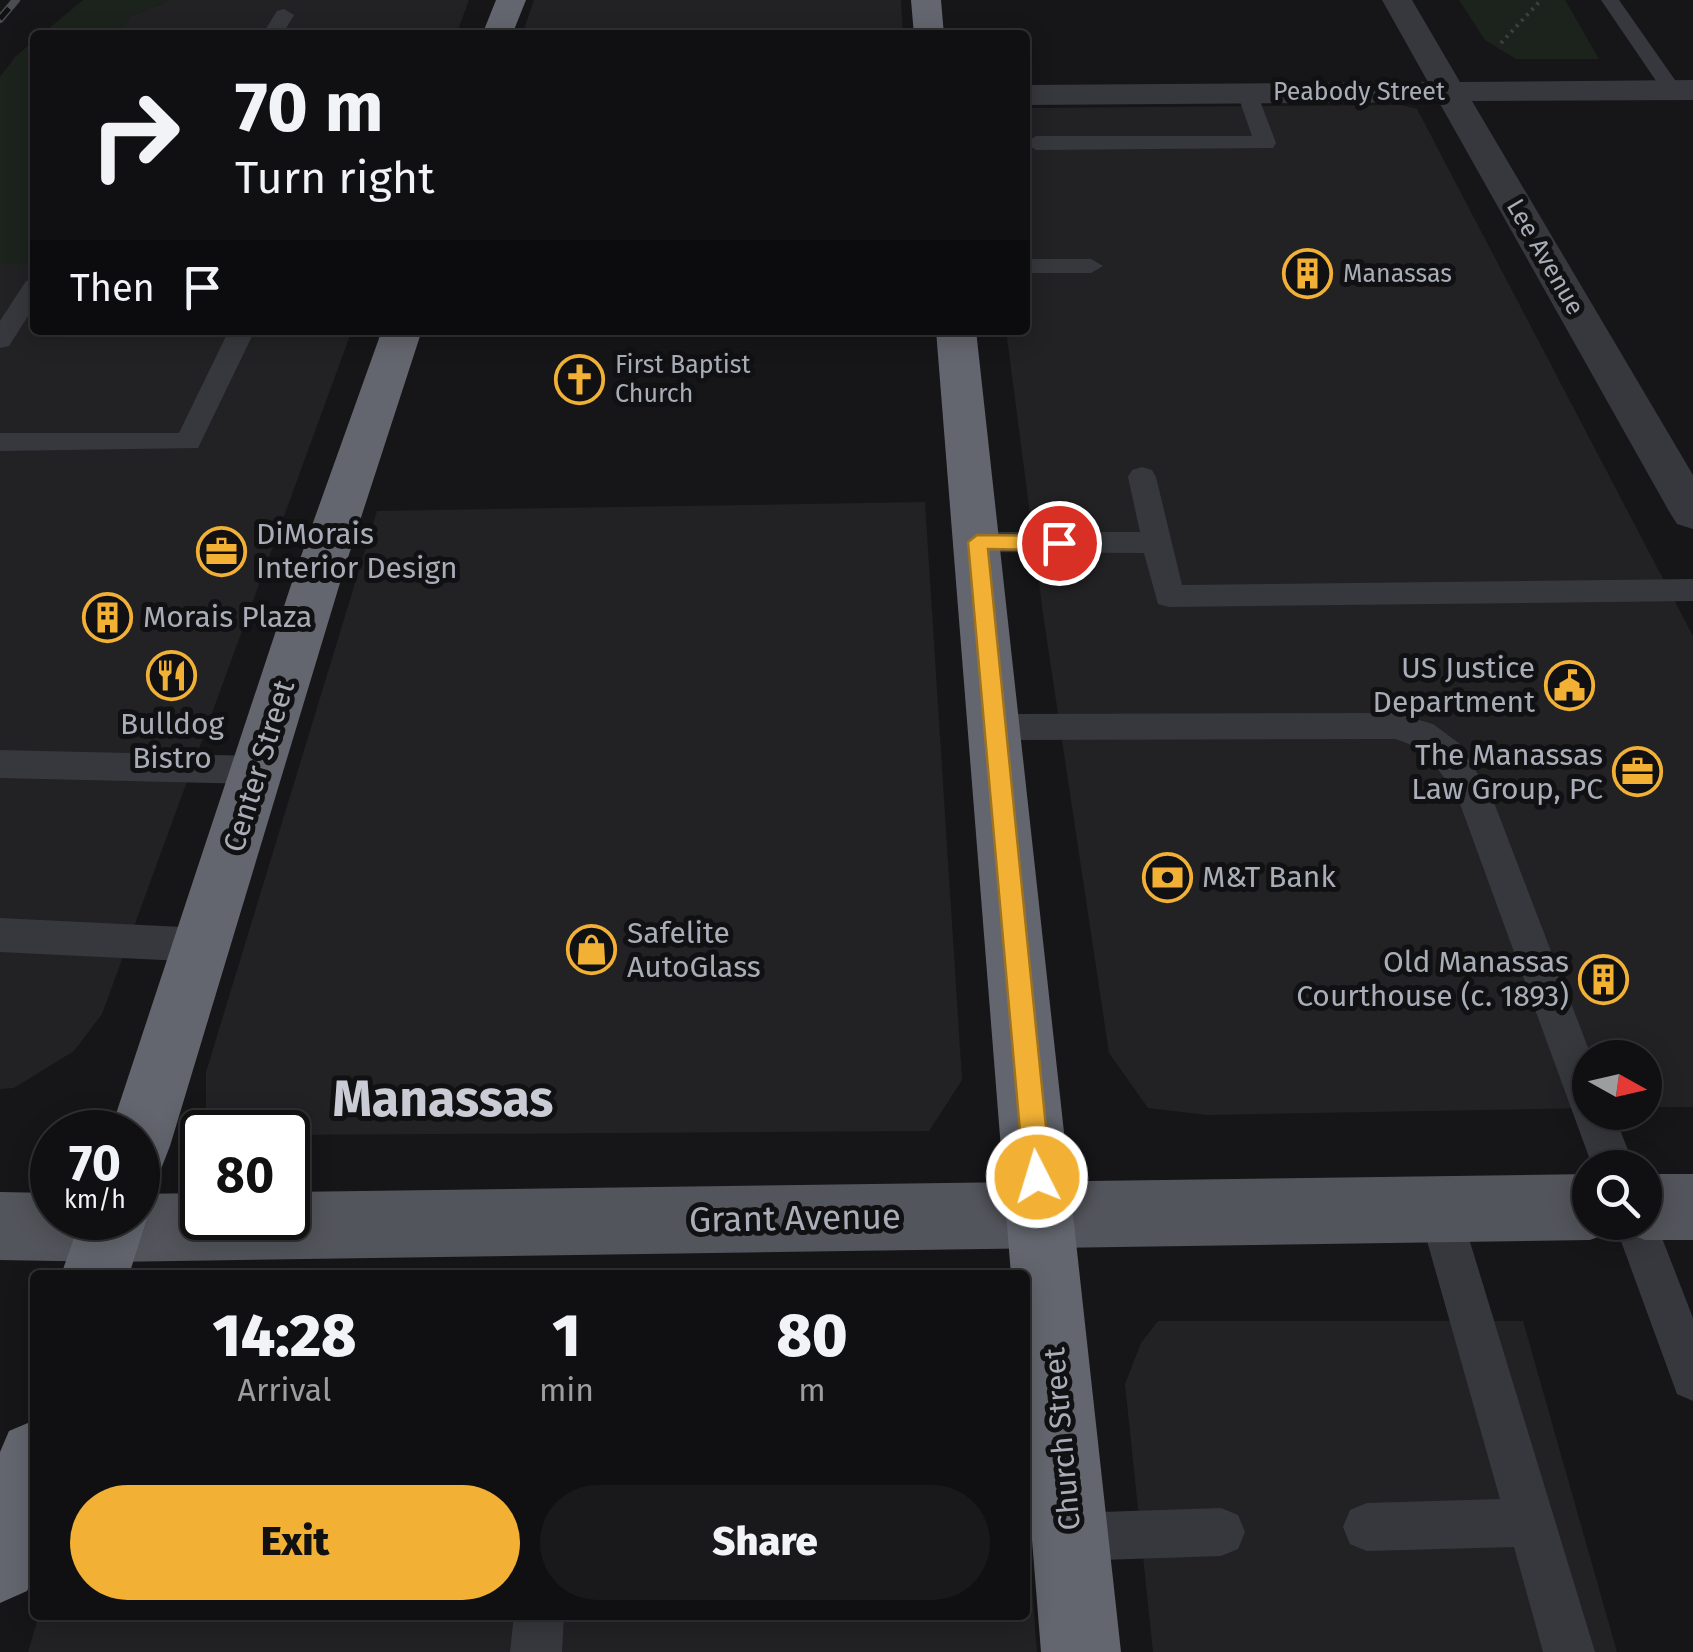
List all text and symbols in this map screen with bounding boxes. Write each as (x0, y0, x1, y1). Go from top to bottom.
text: 70 m (235, 66, 384, 150)
icon: right (70, 70, 200, 200)
street label: Peabody Street (1273, 77, 1446, 107)
text: Turn right (235, 151, 434, 205)
street label: Lee Avenue (1500, 194, 1590, 320)
building icon: Manassas (1282, 248, 1334, 300)
place label: Manassas (1343, 259, 1452, 289)
icon: arrive (175, 260, 230, 315)
text: Then (70, 265, 155, 311)
place label: First Baptist Church (615, 350, 751, 409)
church icon: First Baptist Church (554, 353, 606, 405)
pin (1017, 501, 1102, 586)
place label: DiMorais Interior Design (256, 516, 458, 586)
icon: arrive (1032, 516, 1087, 571)
office icon: DiMorais Interior Design (195, 525, 247, 577)
building icon: Morais Plaza (82, 591, 134, 643)
place label: Morais Plaza (143, 599, 312, 635)
restaurant icon: Bulldog Bistro (146, 649, 198, 701)
place label: US Justice Department (1373, 650, 1535, 720)
public building icon: US Justice Department (1544, 659, 1596, 711)
street label: Center Street (216, 676, 302, 856)
place label: Bulldog Bistro (120, 706, 224, 776)
place label: The Manassas Law Group, PC (1411, 737, 1603, 807)
office icon: The Manassas Law Group, PC (1612, 746, 1664, 798)
bank icon: M&T Bank (1141, 851, 1193, 903)
place label: M&T Bank (1202, 859, 1336, 895)
place label: Safelite AutoGlass (627, 915, 761, 985)
shop icon: Safelite AutoGlass (566, 924, 618, 976)
place label: Old Manassas Courthouse (c. 1893) (1296, 944, 1569, 1014)
building icon: Old Manassas Courthouse (c. 1893) (1578, 953, 1630, 1005)
north arrow (1572, 1040, 1662, 1130)
map controls (1572, 1040, 1662, 1240)
district label: Manassas (333, 1069, 553, 1129)
speed limit sign: 80 (180, 1110, 310, 1240)
position arrow (985, 1125, 1089, 1229)
text: 70 (69, 1133, 121, 1193)
button: search (1572, 1150, 1662, 1240)
text: km/h (64, 1185, 126, 1215)
street label: Grant Avenue (689, 1195, 901, 1241)
text: 14:28 (212, 1300, 356, 1372)
text: 1 (552, 1300, 581, 1372)
text: 80 (777, 1300, 848, 1372)
street label: Church Street (1036, 1346, 1088, 1532)
text: Arrival (238, 1371, 331, 1409)
text: min (539, 1371, 594, 1409)
text: m (798, 1371, 826, 1409)
button: Exit (70, 1485, 520, 1600)
button: Share (540, 1485, 990, 1600)

